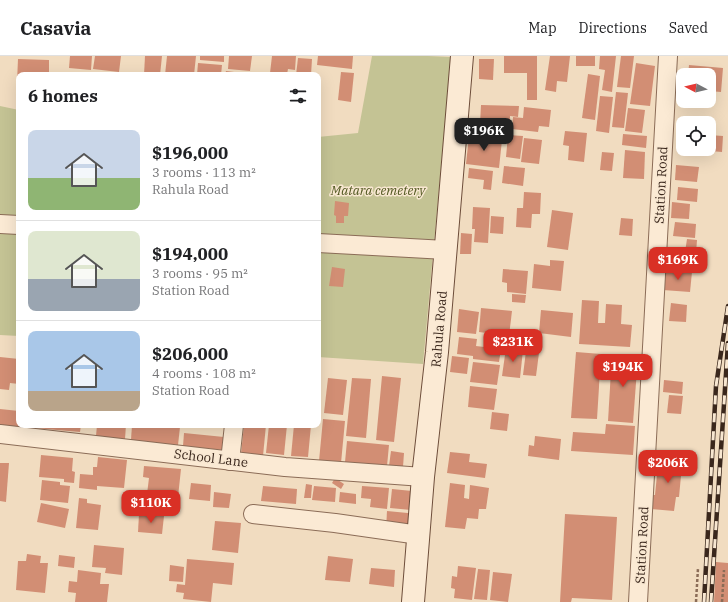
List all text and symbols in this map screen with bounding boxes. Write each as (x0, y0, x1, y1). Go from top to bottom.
text: Casavia (20, 16, 91, 40)
text: Map (528, 19, 557, 37)
text: Directions (579, 19, 647, 37)
text: Saved (669, 19, 708, 37)
north arrow (676, 68, 716, 108)
map controls (676, 68, 716, 156)
text: 6 homes (28, 85, 98, 107)
icon: filters (287, 85, 309, 107)
button: locate (676, 116, 716, 156)
pin: $196K (456, 118, 512, 152)
text: $196K (463, 122, 505, 139)
text: $196,000 (152, 142, 228, 164)
icon: home (60, 146, 108, 194)
street label: Station Road (650, 146, 672, 224)
text: 3 rooms · 113 m² (152, 164, 256, 181)
text: Rahula Road (152, 181, 229, 198)
park label: Matara cemetery (330, 182, 426, 199)
text: $194,000 (152, 243, 228, 265)
icon: home (60, 247, 108, 295)
pin: $169K (650, 247, 706, 281)
text: $169K (657, 251, 699, 268)
text: 3 rooms · 95 m² (152, 265, 248, 282)
text: Station Road (152, 282, 230, 299)
street label: Rahula Road (427, 290, 451, 368)
pin: $231K (485, 329, 541, 363)
text: $231K (492, 333, 534, 350)
text: $206,000 (152, 343, 228, 365)
icon: home (60, 347, 108, 395)
pin: $194K (595, 354, 651, 388)
text: $194K (602, 358, 644, 375)
text: 4 rooms · 108 m² (152, 365, 256, 382)
text: Station Road (152, 382, 230, 399)
street label: School Lane (173, 445, 249, 471)
pin: $206K (640, 450, 696, 484)
text: $206K (647, 454, 689, 471)
pin: $110K (123, 490, 179, 524)
text: $110K (130, 494, 172, 511)
street label: Station Road (631, 506, 653, 584)

